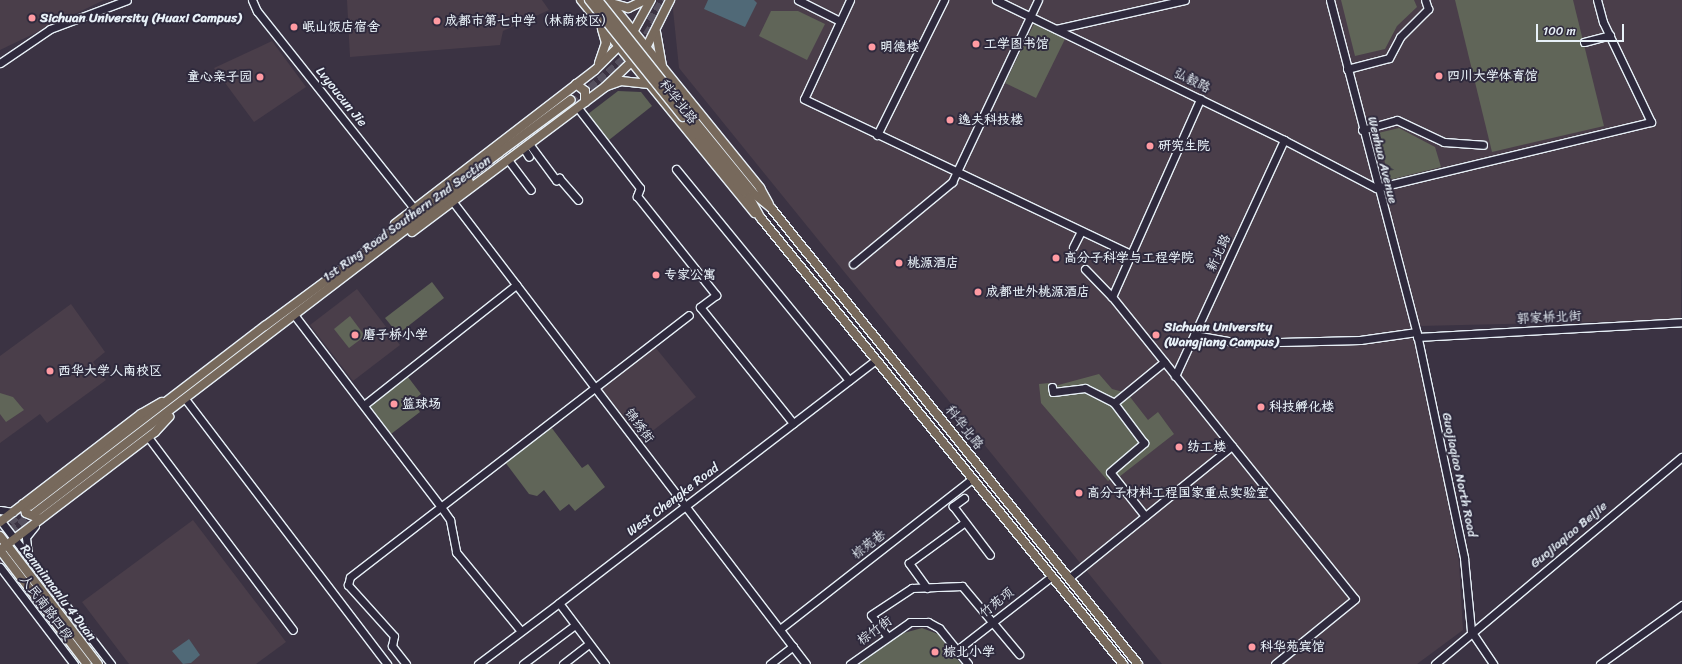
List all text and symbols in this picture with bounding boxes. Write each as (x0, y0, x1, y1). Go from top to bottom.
place label: Sichuan University (Huaxi Campus) (40, 10, 241, 26)
marker: Sichuan University (Huaxi Campus) (27, 13, 37, 23)
place label: 成都市第七中学（林荫校区） (445, 13, 614, 29)
marker: 成都市第七中学（林荫校区） (432, 16, 442, 26)
scale bar (1538, 16, 1626, 42)
place label: 岷山饭店宿舍 (302, 19, 380, 35)
text: 100 m (1543, 20, 1576, 42)
marker: 岷山饭店宿舍 (289, 22, 299, 32)
place label: 工学图书馆 (984, 36, 1049, 52)
place label: 明德楼 (880, 39, 919, 55)
marker: 工学图书馆 (971, 39, 981, 49)
marker: 明德楼 (867, 42, 877, 52)
street label: Lvyoucun Jie (312, 64, 370, 130)
street label: 弘毅路 (1171, 65, 1213, 97)
place label: 四川大学体育馆 (1447, 68, 1538, 84)
place label: 童心亲子园 (187, 69, 252, 85)
marker: 四川大学体育馆 (1434, 71, 1444, 81)
marker: 童心亲子园 (255, 72, 265, 82)
street label: 科华北路 (656, 77, 700, 127)
place label: 逸夫科技楼 (958, 112, 1023, 128)
marker: 逸夫科技楼 (945, 115, 955, 125)
street label: Wenhua Avenue (1364, 115, 1400, 205)
place label: 研究生院 (1158, 138, 1210, 154)
marker: 研究生院 (1145, 141, 1155, 151)
street label: 1st Ring Road Southern 2nd Section (319, 152, 495, 286)
street label: 新北路 (1204, 232, 1234, 274)
place label: 高分子科学与工程学院 (1064, 250, 1194, 266)
marker: 高分子科学与工程学院 (1051, 253, 1061, 263)
place label: 桃源酒店 (907, 255, 959, 271)
marker: 桃源酒店 (894, 258, 904, 268)
place label: 专家公寓 (664, 267, 716, 283)
marker: 专家公寓 (651, 270, 661, 280)
place label: 成都世外桃源酒店 (986, 284, 1090, 300)
marker: 成都世外桃源酒店 (973, 287, 983, 297)
street label: 郭家桥北街 (1516, 309, 1582, 327)
place label: Sichuan University (Wangjiang Campus) (1164, 320, 1278, 351)
place label: 磨子桥小学 (363, 327, 428, 343)
marker: 磨子桥小学 (350, 330, 360, 340)
marker: Sichuan University (Wangjiang Campus) (1151, 330, 1161, 340)
place label: 西华大学人南校区 (58, 363, 162, 379)
marker: 西华大学人南校区 (45, 366, 55, 376)
place label: 篮球场 (402, 396, 441, 412)
marker: 篮球场 (389, 399, 399, 409)
place label: 科技孵化楼 (1269, 399, 1334, 415)
marker: 科技孵化楼 (1256, 402, 1266, 412)
street label: 科华北路 (942, 403, 986, 453)
street label: 锦绣街 (621, 406, 657, 446)
street label: Guojiaqiao North Road (1438, 411, 1480, 539)
place label: 纺工楼 (1187, 439, 1226, 455)
marker: 纺工楼 (1174, 442, 1184, 452)
street label: West Chengke Road (624, 460, 722, 540)
place label: 高分子材料工程国家重点实验室 (1087, 485, 1269, 501)
marker: 高分子材料工程国家重点实验室 (1074, 488, 1084, 498)
street label: Guojiaqiao Beijie (1527, 498, 1611, 572)
street label: 棕苑巷 (849, 527, 889, 563)
street label: Renminnanlu 4 Duan (17, 542, 99, 644)
street label: 人民南路四段 (16, 572, 76, 644)
street label: 竹苑项 (977, 585, 1017, 621)
street label: 棕竹街 (855, 613, 895, 649)
place label: 科华苑宾馆 (1260, 639, 1325, 655)
marker: 科华苑宾馆 (1247, 642, 1257, 652)
place label: 棕北小学 (943, 644, 995, 660)
marker: 棕北小学 (930, 647, 940, 657)

